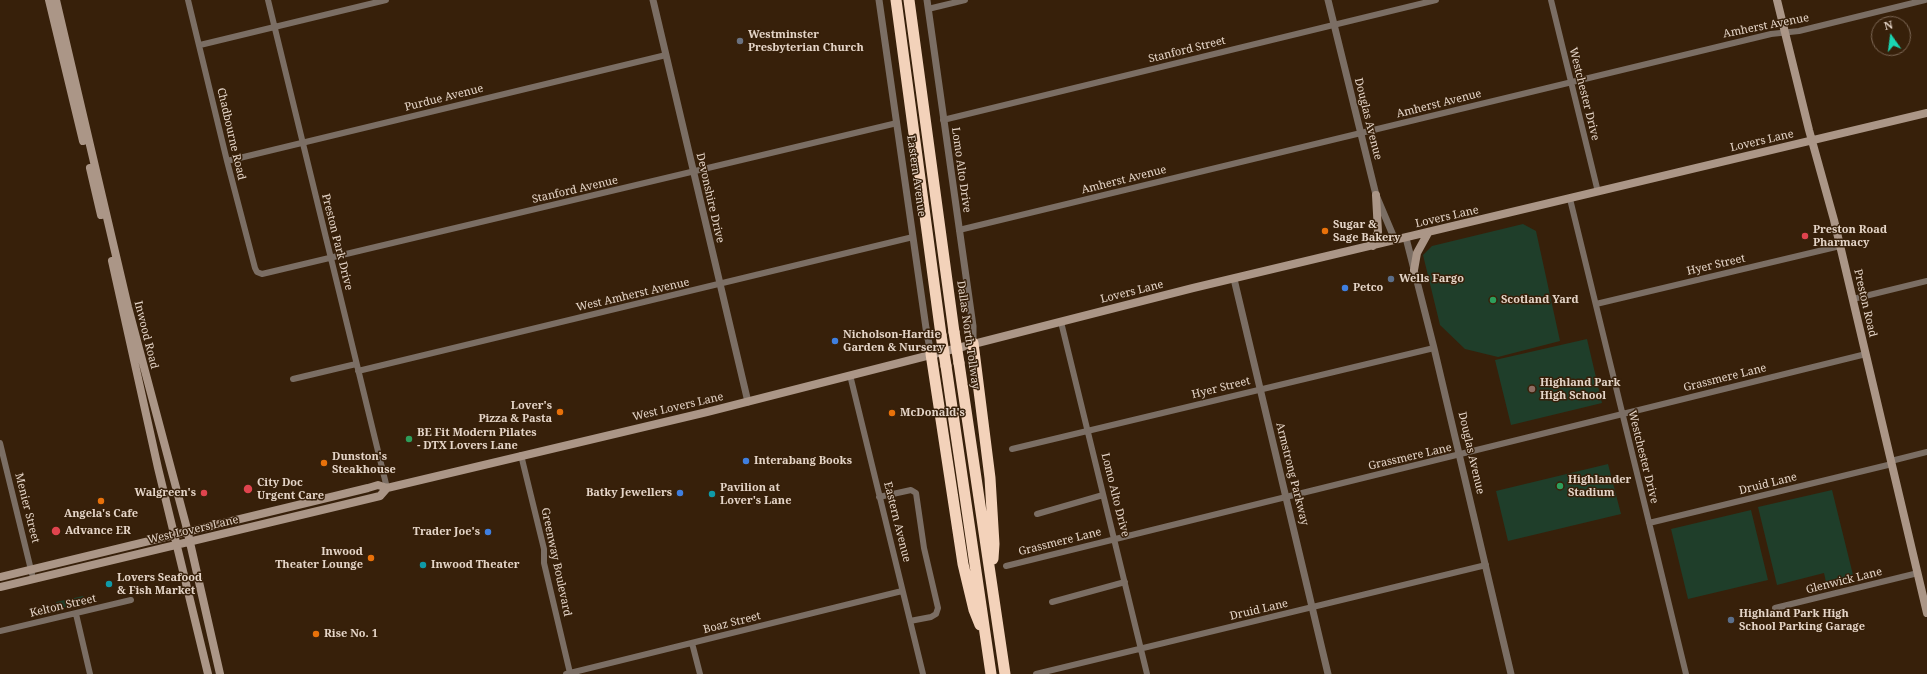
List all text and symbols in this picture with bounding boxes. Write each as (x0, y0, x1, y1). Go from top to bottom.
street label: Amherst Avenue (1722, 11, 1810, 41)
north arrow (1871, 16, 1911, 56)
text: N (1882, 17, 1894, 33)
place label: Westminster Presbyterian Church (748, 28, 864, 54)
street label: Stanford Street (1147, 34, 1227, 66)
marker: Westminster Presbyterian Church (735, 36, 745, 46)
street label: Westchester Drive (1566, 46, 1602, 142)
street label: Douglas Avenue (1351, 77, 1385, 161)
street label: Purdue Avenue (403, 82, 485, 114)
street label: Chadbourne Road (214, 87, 248, 181)
street label: Amherst Avenue (1395, 87, 1483, 121)
street label: Lomo Alto Drive (948, 127, 974, 213)
street label: Lovers Lane (1729, 127, 1795, 155)
street label: Eastern Avenue (904, 134, 928, 218)
street label: Devonshire Drive (693, 152, 727, 244)
street label: Amherst Avenue (1080, 163, 1168, 197)
street label: Stanford Avenue (531, 174, 619, 206)
street label: Preston Park Drive (319, 192, 355, 292)
street label: Lovers Lane (1414, 203, 1480, 231)
place label: Sugar & Sage Bakery (1333, 218, 1400, 244)
place label: Preston Road Pharmacy (1813, 223, 1887, 249)
marker: Sugar & Sage Bakery (1320, 226, 1330, 236)
marker: Preston Road Pharmacy (1800, 231, 1810, 241)
street label: Hyer Street (1686, 252, 1746, 278)
street label: Preston Road (1851, 268, 1879, 338)
place label: Wells Fargo (1399, 272, 1464, 286)
marker: Wells Fargo (1386, 274, 1396, 284)
street label: West Amherst Avenue (575, 276, 691, 314)
street label: Lovers Lane (1099, 278, 1165, 306)
street label: Dallas North Tollway (954, 280, 982, 390)
place label: Petco (1353, 281, 1383, 295)
marker: Petco (1340, 283, 1350, 293)
place label: Scotland Yard (1501, 293, 1579, 307)
marker: Scotland Yard (1488, 295, 1498, 305)
street label: Inwood Road (131, 300, 161, 370)
place label: Nicholson-Hardie Garden & Nursery (843, 328, 945, 354)
marker: Nicholson-Hardie Garden & Nursery (830, 336, 840, 346)
street label: Grassmere Lane (1682, 361, 1768, 395)
street label: Hyer Street (1191, 374, 1251, 402)
place label: Highland Park High School (1540, 376, 1621, 402)
marker: Highland Park High School (1527, 384, 1537, 394)
street label: West Lovers Lane (631, 390, 725, 424)
place label: Lover's Pizza & Pasta (478, 399, 552, 425)
place label: McDonald's (900, 406, 965, 420)
marker: Lover's Pizza & Pasta (555, 407, 565, 417)
marker: McDonald's (887, 408, 897, 418)
street label: Westchester Drive (1625, 409, 1661, 505)
street label: Douglas Avenue (1455, 411, 1487, 495)
street label: Armstrong Parkway (1273, 421, 1311, 527)
place label: BE Fit Modern Pilates - DTX Lovers Lane (417, 426, 536, 452)
marker: BE Fit Modern Pilates - DTX Lovers Lane (404, 434, 414, 444)
street label: Grassmere Lane (1367, 441, 1453, 473)
place label: Dunston's Steakhouse (332, 450, 396, 476)
street label: Lomo Alto Drive (1098, 452, 1132, 538)
place label: Interabang Books (754, 454, 852, 468)
marker: Interabang Books (741, 456, 751, 466)
marker: Dunston's Steakhouse (319, 458, 329, 468)
street label: Druid Lane (1738, 470, 1798, 498)
street label: Menier Street (12, 472, 42, 544)
place label: Highlander Stadium (1568, 473, 1631, 499)
place label: City Doc Urgent Care (257, 476, 324, 502)
place label: Pavilion at Lover's Lane (720, 481, 791, 507)
street label: Eastern Avenue (881, 481, 913, 563)
marker: Highlander Stadium (1555, 481, 1565, 491)
marker: City Doc Urgent Care (242, 483, 254, 495)
place label: Walgreen's (135, 486, 196, 500)
place label: Batky Jewellers (586, 486, 672, 500)
marker: Walgreen's (199, 488, 209, 498)
marker: Batky Jewellers (675, 488, 685, 498)
marker: Pavilion at Lover's Lane (707, 489, 717, 499)
marker: Angela's Cafe (96, 496, 106, 506)
street label: Greenway Boulevard (538, 506, 574, 618)
place label: Angela's Cafe (64, 507, 138, 521)
street label: West Lovers Lane (146, 513, 240, 547)
place label: Advance ER (65, 524, 131, 538)
marker: Advance ER (50, 525, 62, 537)
place label: Trader Joe's (413, 525, 480, 539)
street label: Grassmere Lane (1017, 525, 1103, 559)
marker: Trader Joe's (483, 527, 493, 537)
place label: Inwood Theater Lounge (275, 545, 363, 571)
marker: Inwood Theater Lounge (366, 553, 376, 563)
place label: Inwood Theater (431, 558, 520, 572)
marker: Inwood Theater (418, 560, 428, 570)
street label: Glenwick Lane (1805, 565, 1883, 597)
place label: Lovers Seafood & Fish Market (117, 571, 202, 597)
marker: Lovers Seafood & Fish Market (104, 579, 114, 589)
street label: Kelton Street (29, 592, 97, 620)
street label: Druid Lane (1229, 597, 1289, 623)
place label: Highland Park High School Parking Garage (1739, 607, 1865, 633)
street label: Boaz Street (702, 609, 762, 637)
marker: Highland Park High School Parking Garage (1726, 615, 1736, 625)
place label: Rise No. 1 (324, 627, 378, 641)
marker: Rise No. 1 (311, 629, 321, 639)

